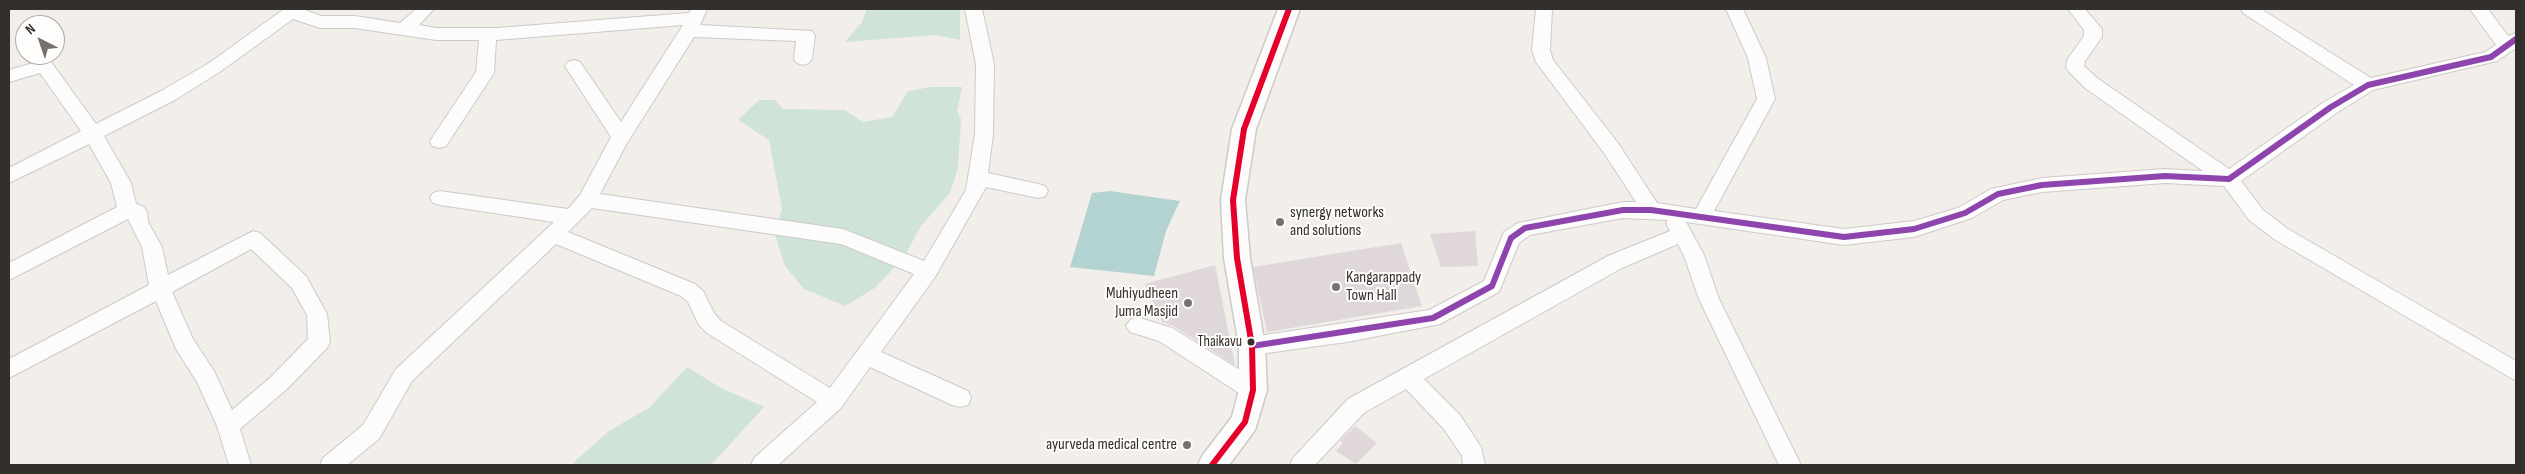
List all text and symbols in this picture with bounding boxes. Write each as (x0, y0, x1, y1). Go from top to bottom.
north arrow (15, 15, 65, 65)
text: N (22, 20, 39, 38)
place label: synergy networks and solutions (1290, 203, 1384, 241)
marker: synergy networks and solutions (1274, 216, 1286, 228)
place label: Kangarappady Town Hall (1346, 268, 1421, 306)
marker: Kangarappady Town Hall (1330, 281, 1342, 293)
place label: Muhiyudheen Juma Masjid (1106, 284, 1178, 322)
marker: Muhiyudheen Juma Masjid (1182, 297, 1194, 309)
place label: Thaikavu (1198, 333, 1242, 351)
marker: Thaikavu (1246, 337, 1256, 347)
place label: ayurveda medical centre (1046, 435, 1177, 455)
marker: ayurveda medical centre (1181, 439, 1193, 451)

